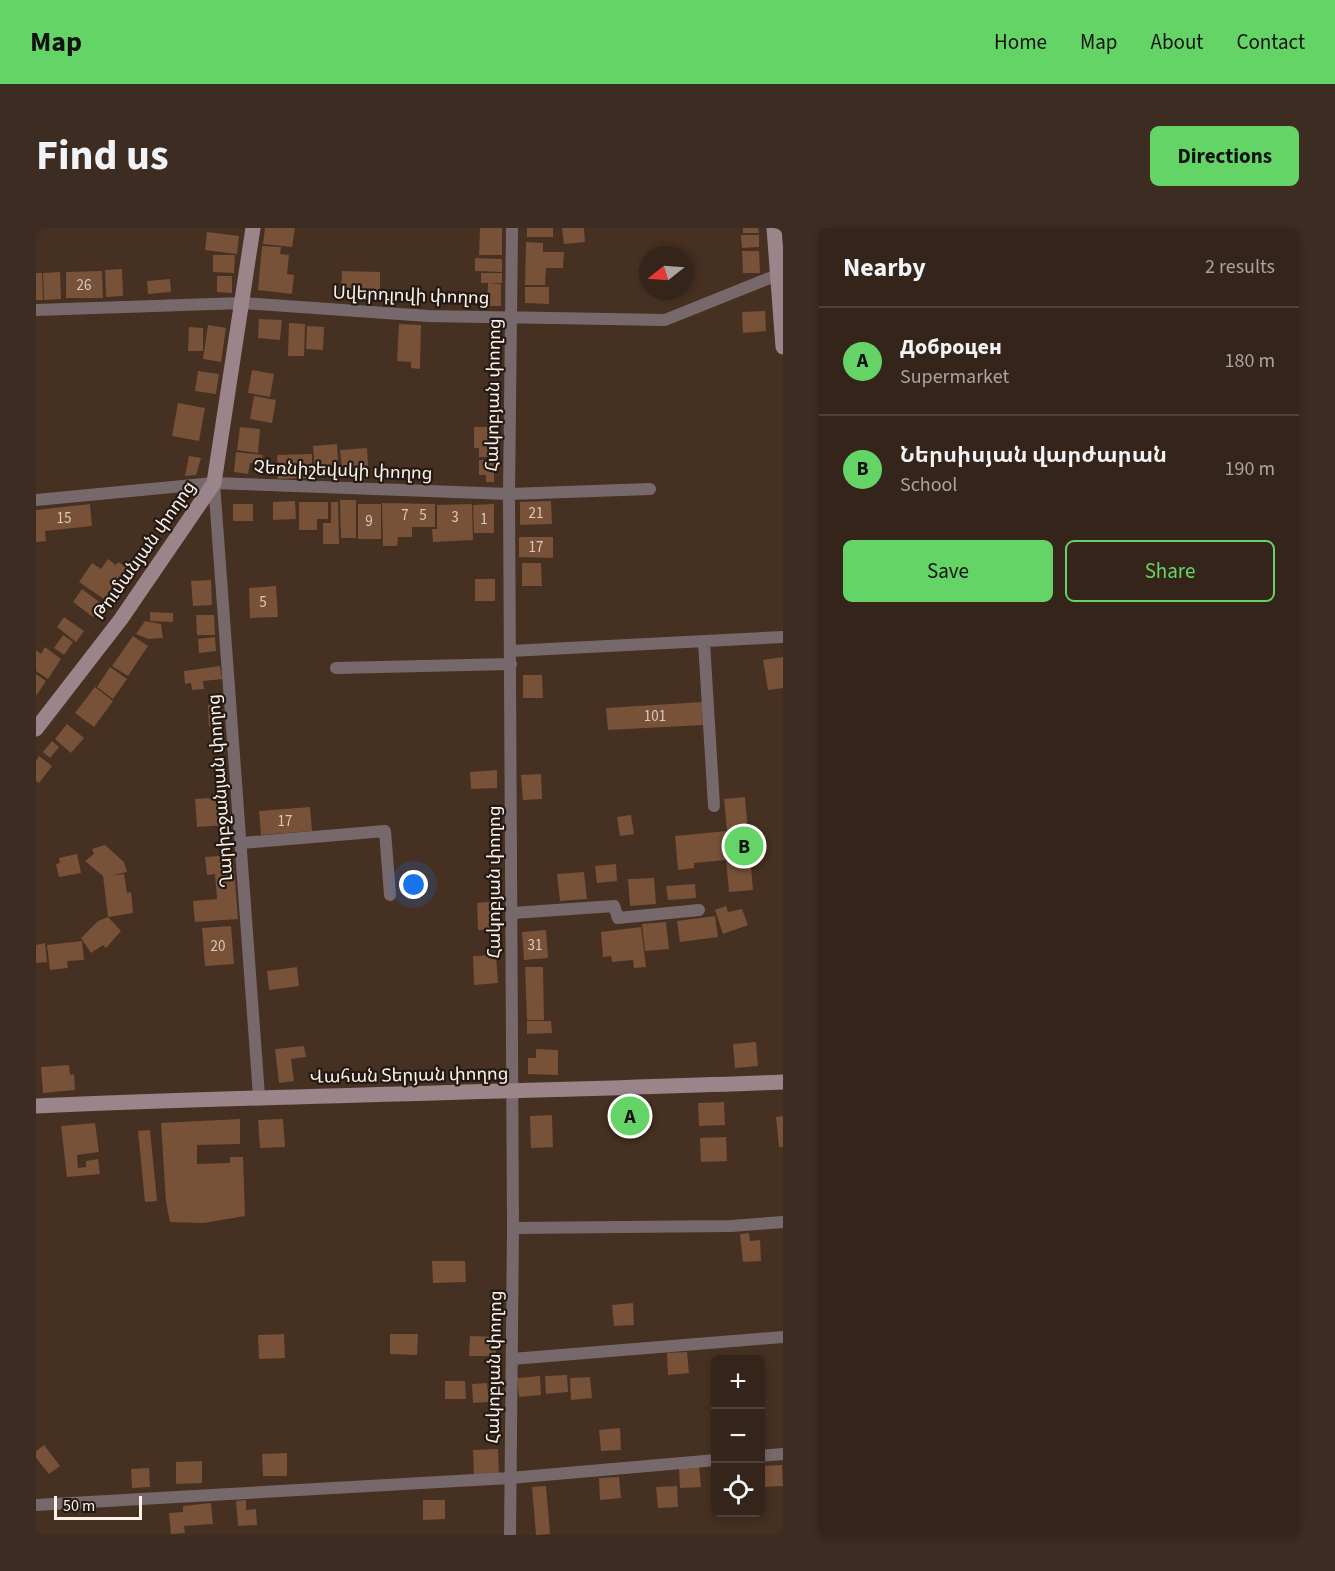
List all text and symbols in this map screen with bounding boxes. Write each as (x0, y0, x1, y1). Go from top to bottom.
text: Map (30, 22, 82, 62)
text: Home (994, 27, 1047, 57)
text: Map (1080, 27, 1118, 57)
text: About (1151, 27, 1203, 57)
text: Contact (1236, 27, 1305, 57)
text: Find us (36, 126, 169, 186)
button: Directions (1150, 126, 1299, 186)
north arrow (639, 246, 693, 300)
text: Nearby (843, 249, 926, 286)
text: 2 results (1205, 253, 1275, 281)
house number: 26 (77, 275, 91, 296)
street label: Սվերդլովի փողոց (332, 280, 490, 311)
street label: Հակոբյան փողոց (480, 318, 507, 472)
text: Доброцен (900, 331, 1002, 363)
text: A (857, 347, 868, 375)
text: 180 m (1225, 347, 1275, 375)
text: Supermarket (900, 363, 1009, 391)
text: Ներսիսյան վարժարան (900, 439, 1167, 471)
street label: Չեռնիշեվսկի փողոց (253, 455, 433, 486)
text: B (856, 455, 869, 483)
text: 190 m (1225, 455, 1275, 483)
text: School (900, 471, 957, 499)
street label: Թումանյան փողոց (87, 476, 202, 625)
house number: 21 (529, 503, 543, 524)
house number: 7 (401, 505, 409, 526)
house number: 5 (419, 505, 427, 526)
house number: 3 (451, 507, 459, 528)
house number: 15 (57, 508, 71, 529)
house number: 1 (480, 509, 488, 530)
house number: 9 (365, 511, 373, 532)
house number: 17 (529, 537, 543, 558)
button: Save (843, 540, 1053, 602)
button: Share (1065, 540, 1275, 602)
house number: 5 (259, 592, 267, 613)
street label: Ղարիբջանյան փողոց (201, 693, 240, 889)
house number: 101 (644, 706, 666, 727)
street label: Հակոբյան փողոց (482, 805, 507, 959)
house number: 17 (278, 811, 292, 832)
pin: B (724, 824, 764, 868)
your location (399, 870, 428, 899)
house number: 31 (528, 935, 542, 956)
house number: 20 (211, 936, 225, 957)
street label: Վահան Տերյան փողոց (309, 1061, 509, 1090)
pin: A (610, 1094, 650, 1138)
street label: Հակոբյան փողոց (481, 1290, 508, 1444)
map controls (711, 1355, 765, 1517)
button: + (711, 1355, 765, 1409)
button: − (711, 1409, 765, 1463)
button: locate (711, 1463, 765, 1517)
scale bar (54, 1493, 142, 1520)
text: 50 m (63, 1495, 95, 1517)

